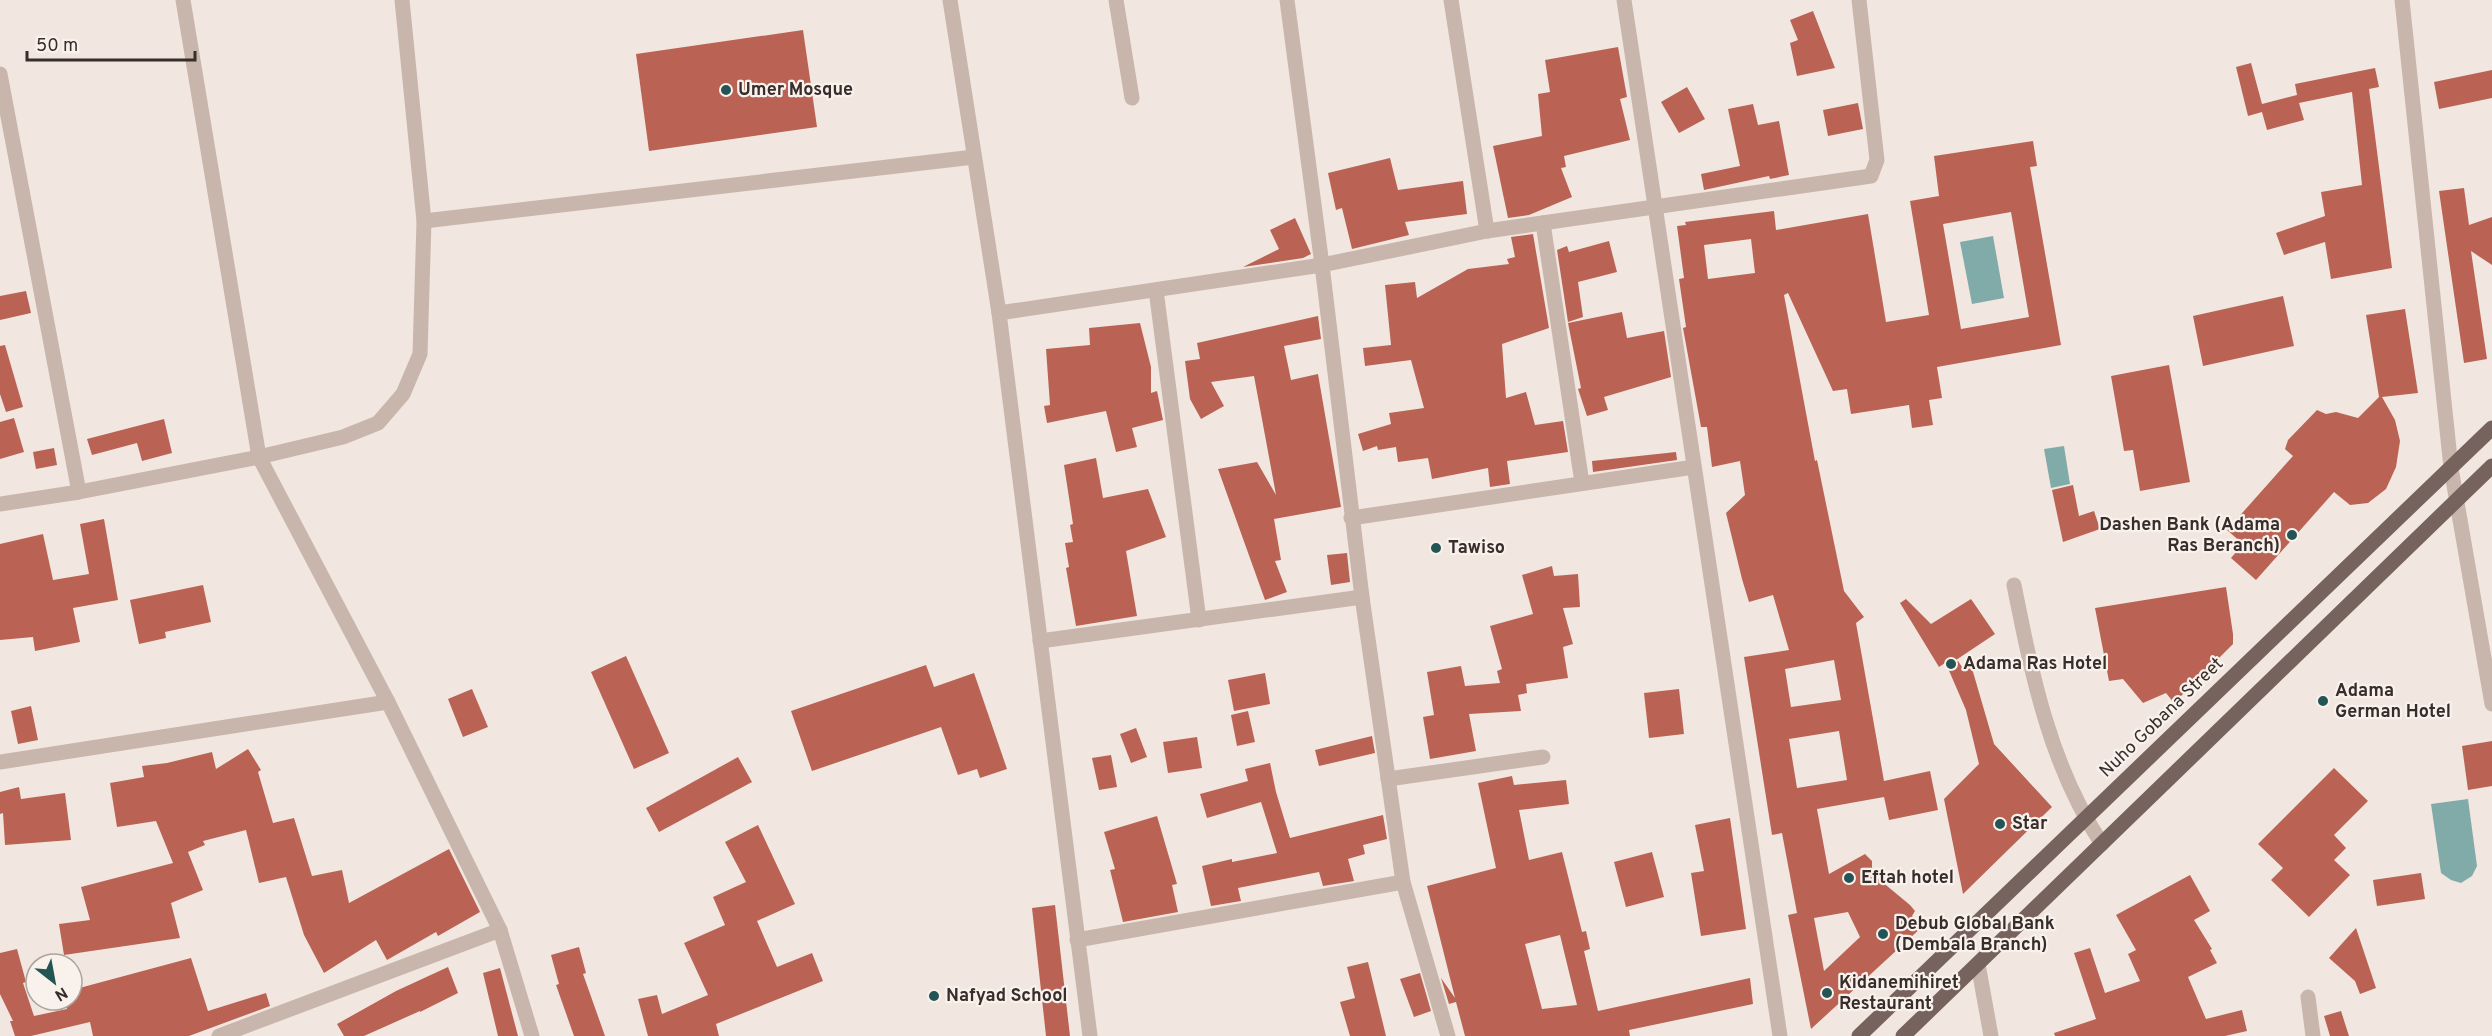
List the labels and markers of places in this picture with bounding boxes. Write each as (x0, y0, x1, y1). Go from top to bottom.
place label: Umer Mosque (738, 79, 853, 102)
marker: Umer Mosque (719, 83, 733, 97)
place label: Dashen Bank (Adama Ras Beranch) (2099, 514, 2280, 558)
marker: Dashen Bank (Adama Ras Beranch) (2285, 528, 2299, 542)
place label: Tawiso (1448, 537, 1505, 560)
marker: Tawiso (1429, 541, 1443, 555)
place label: Adama Ras Hotel (1963, 653, 2107, 676)
marker: Adama Ras Hotel (1944, 657, 1958, 671)
place label: Adama German Hotel (2335, 680, 2451, 724)
marker: Adama German Hotel (2316, 694, 2330, 708)
place label: Star (2012, 813, 2048, 836)
marker: Star (1993, 817, 2007, 831)
place label: Eftah hotel (1861, 867, 1954, 890)
marker: Eftah hotel (1842, 871, 1856, 885)
place label: Debub Global Bank (Dembala Branch) (1895, 913, 2055, 957)
marker: Debub Global Bank (Dembala Branch) (1876, 927, 1890, 941)
place label: Kidanemihiret Restaurant (1839, 972, 1959, 1016)
place label: Nafyad School (946, 985, 1068, 1008)
marker: Kidanemihiret Restaurant (1820, 986, 1834, 1000)
marker: Nafyad School (927, 989, 941, 1003)

